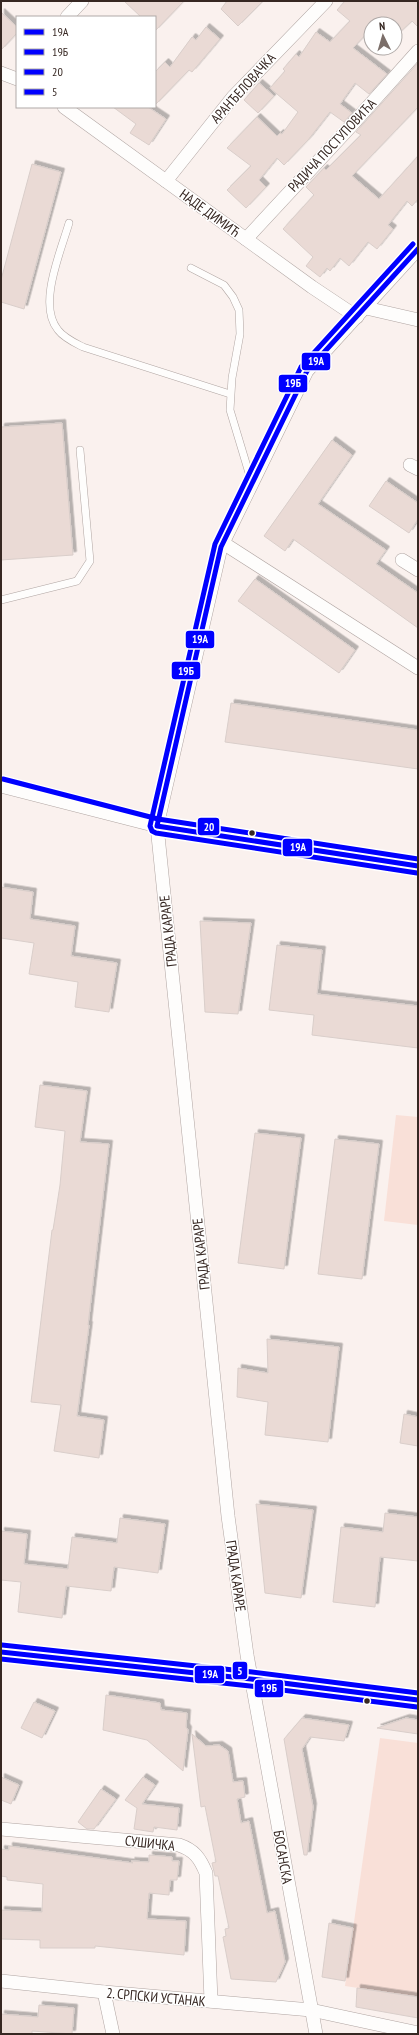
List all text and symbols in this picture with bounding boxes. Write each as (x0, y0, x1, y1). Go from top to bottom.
legend (16, 16, 156, 108)
north arrow (363, 16, 403, 56)
text: N (379, 19, 386, 33)
text: 19А (52, 24, 69, 39)
text: 19Б (52, 44, 68, 59)
street label: АРАНЂЕЛОВАЧКА (207, 49, 280, 127)
text: 20 (52, 64, 63, 79)
text: 5 (52, 84, 57, 99)
street label: РАДИЧА ПОСТУПОВИЋА (284, 94, 380, 196)
street label: НАДЕ ДИМИЋ (176, 185, 244, 241)
line badge: 19А (301, 352, 331, 371)
text: 19А (308, 354, 325, 368)
line badge: 19Б (278, 374, 308, 393)
text: 19Б (285, 376, 301, 390)
line badge: 19А (185, 630, 215, 649)
text: 19А (192, 632, 209, 646)
line badge: 19Б (171, 661, 201, 680)
text: 19Б (178, 664, 194, 678)
line badge: 20 (197, 817, 220, 836)
text: 20 (204, 820, 214, 834)
unlabelled marker (247, 828, 257, 838)
line badge: 19А (282, 838, 313, 857)
text: 19А (290, 840, 307, 854)
street label: ГРАДА КАРАРЕ (155, 894, 181, 968)
street label: ГРАДА КАРАРЕ (188, 1217, 214, 1291)
street label: ГРАДА КАРАРЕ (222, 1539, 250, 1613)
line badge: 5 (232, 1661, 248, 1680)
text: 5 (237, 1664, 243, 1678)
line badge: 19А (194, 1665, 225, 1684)
text: 19А (202, 1667, 219, 1681)
line badge: 19Б (254, 1679, 284, 1698)
text: 19Б (261, 1681, 277, 1695)
unlabelled marker (362, 1696, 372, 1706)
street label: БОСАНСКА (269, 1829, 297, 1886)
street label: СУШИЧКА (124, 1831, 176, 1855)
street label: 2. СРПСКИ УСТАНАК (106, 1984, 207, 2010)

